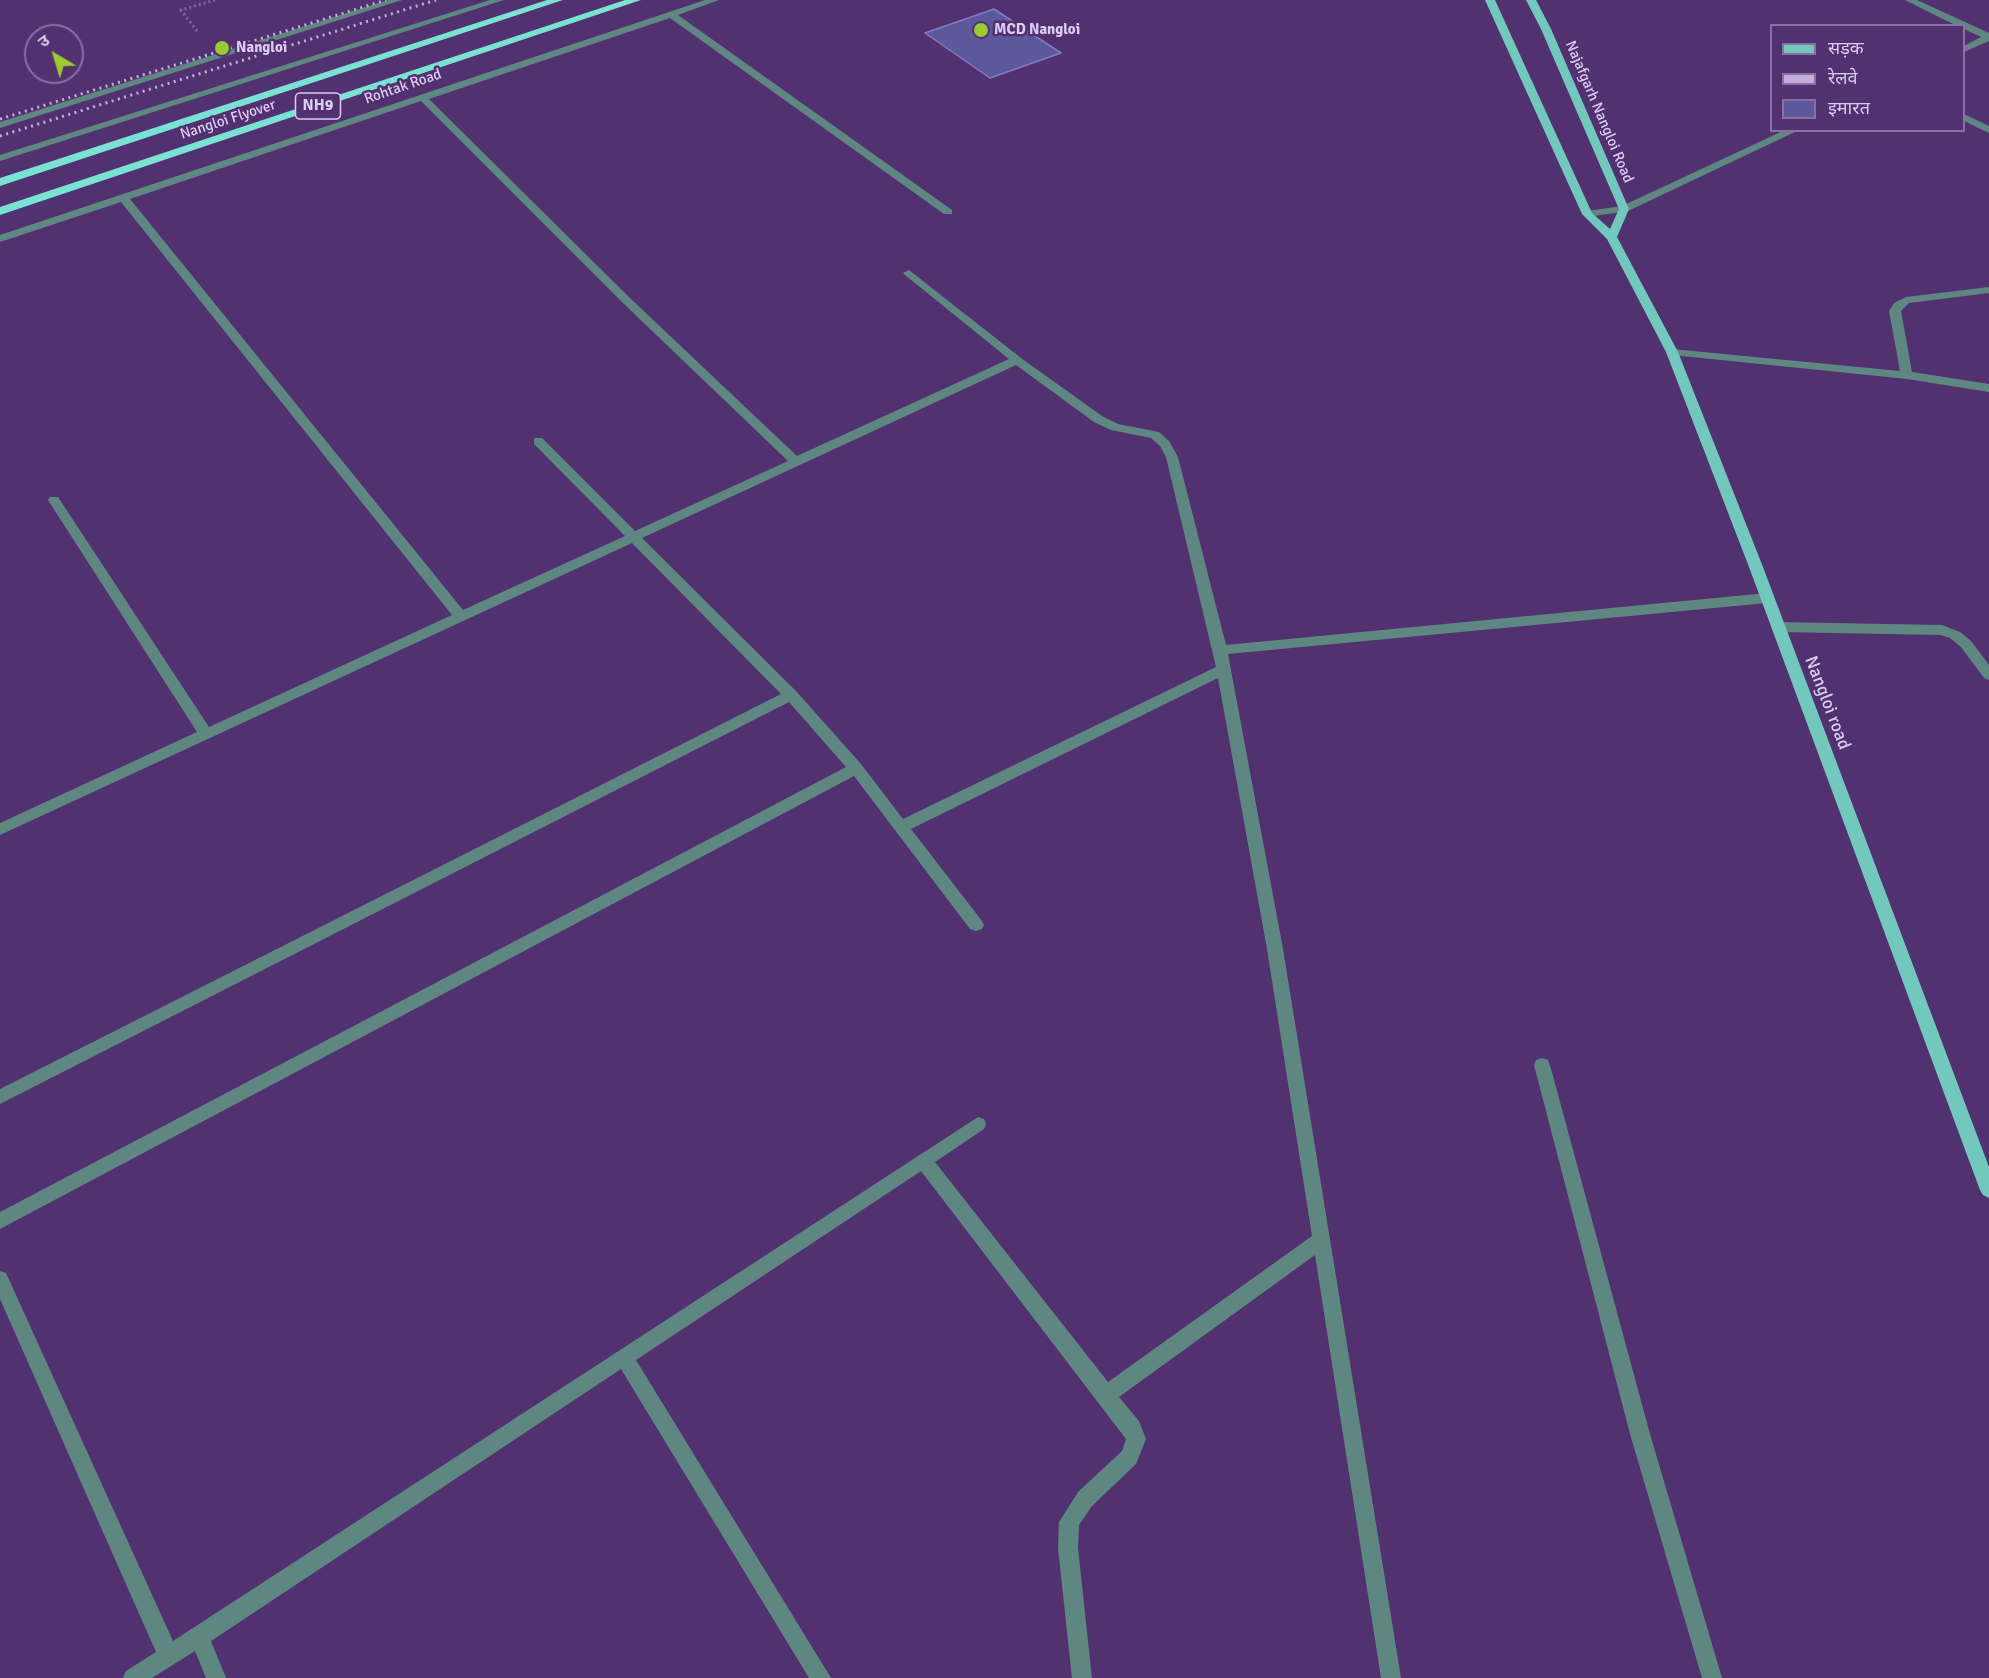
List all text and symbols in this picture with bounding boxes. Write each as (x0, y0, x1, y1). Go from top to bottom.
marker: MCD Nangloi (972, 21, 990, 39)
place label: MCD Nangloi (994, 21, 1080, 39)
north arrow (24, 24, 84, 84)
legend (1770, 24, 1965, 132)
text: उ (34, 31, 54, 52)
text: सड़क (1828, 37, 1864, 59)
street label: Najafgarh Nangloi Road (1561, 38, 1637, 186)
marker: Nangloi (213, 39, 231, 57)
place label: Nangloi (236, 39, 287, 57)
street label: Rohtak Road (362, 65, 444, 109)
text: रेलवे (1828, 67, 1858, 89)
road number: NH9 (296, 93, 340, 119)
street label: Nangloi Flyover (178, 96, 278, 144)
text: इमारत (1828, 97, 1870, 119)
street label: Nangloi road (1799, 653, 1855, 753)

